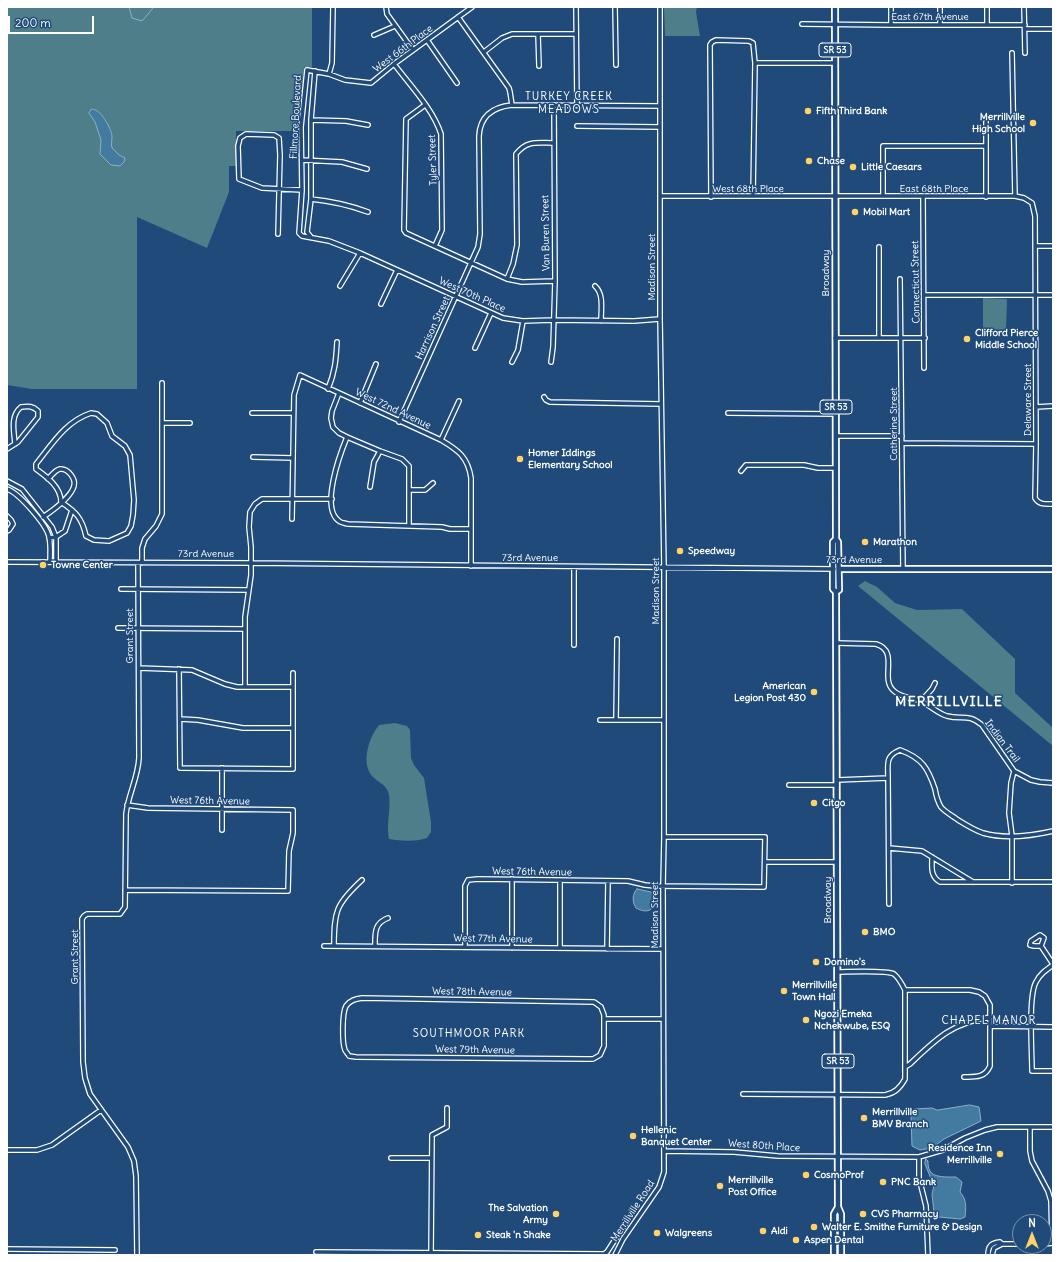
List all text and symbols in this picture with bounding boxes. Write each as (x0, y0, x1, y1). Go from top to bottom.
scale bar (10, 8, 96, 34)
street label: East 67th Avenue (891, 11, 969, 23)
text: 200 m (15, 15, 51, 30)
street label: West 66th Place (371, 23, 435, 75)
road number: SR 53 (819, 43, 851, 57)
street label: Fillmore Boulevard (288, 75, 304, 159)
district label: TURKEY CREEK MEADOWS (525, 90, 613, 116)
place label: Fifth Third Bank (816, 105, 887, 117)
marker: Fifth Third Bank (803, 106, 813, 116)
place label: Merrillville High School (972, 111, 1025, 134)
marker: Merrillville High School (1028, 118, 1038, 128)
street label: Tyler Street (426, 134, 440, 186)
place label: Chase (817, 155, 845, 167)
marker: Chase (804, 156, 814, 166)
place label: Little Caesars (861, 161, 922, 173)
marker: Little Caesars (848, 162, 858, 172)
street label: West 68th Place (712, 183, 784, 195)
street label: East 68th Place (900, 183, 968, 195)
street label: Van Buren Street (539, 195, 553, 271)
place label: Mobil Mart (863, 206, 910, 218)
marker: Mobil Mart (850, 207, 860, 217)
street label: Madison Street (646, 234, 658, 300)
street label: Connecticut Street (909, 240, 923, 324)
street label: Broadway (820, 250, 832, 296)
street label: West 70th Place (437, 275, 507, 315)
street label: Harrison Street (413, 295, 453, 361)
place label: Clifford Pierce Middle School (975, 327, 1038, 350)
marker: Clifford Pierce Middle School (962, 334, 972, 344)
street label: Delaware Street (1022, 364, 1034, 436)
street label: West 72nd Avenue (353, 386, 433, 432)
street label: Catherine Street (888, 387, 900, 461)
road number: SR 53 (820, 400, 852, 414)
place label: Homer Iddings Elementary School (528, 447, 612, 470)
marker: Homer Iddings Elementary School (515, 454, 525, 464)
place label: Marathon (873, 536, 917, 548)
marker: Marathon (860, 537, 870, 547)
place label: Speedway (688, 545, 735, 557)
marker: Speedway (675, 546, 685, 556)
street label: 73rd Avenue (178, 548, 234, 560)
street label: 73rd Avenue (502, 552, 558, 564)
street label: 73rd Avenue (826, 554, 882, 566)
street label: Madison Street (650, 558, 662, 624)
place label: Towne Center (51, 559, 113, 571)
marker: Towne Center (38, 560, 48, 570)
street label: Grant Street (124, 608, 136, 664)
place label: American Legion Post 430 (734, 680, 806, 704)
marker: American Legion Post 430 (809, 687, 819, 697)
district label: MERRILLVILLE (895, 694, 1003, 710)
street label: Indian Trail (982, 717, 1022, 765)
street label: West 76th Avenue (170, 794, 250, 808)
place label: Citgo (822, 797, 845, 809)
marker: Citgo (809, 798, 819, 808)
street label: West 76th Avenue (492, 865, 572, 879)
street label: Broadway (822, 877, 834, 923)
street label: Madison Street (649, 882, 661, 948)
place label: BMO (873, 926, 895, 938)
marker: BMO (860, 927, 870, 937)
street label: Grant Street (69, 929, 81, 985)
street label: West 77th Avenue (453, 932, 533, 946)
place label: Domino's (824, 956, 865, 968)
marker: Domino's (811, 957, 821, 967)
place label: Merrillville Town Hall (792, 979, 837, 1002)
street label: West 78th Avenue (432, 985, 512, 999)
marker: Merrillville Town Hall (779, 986, 789, 996)
place label: Ngozi Emeka Nchekwube, ESQ (814, 1008, 890, 1032)
district label: CHAPEL MANOR (942, 1014, 1036, 1028)
marker: Ngozi Emeka Nchekwube, ESQ (801, 1015, 811, 1025)
district label: SOUTHMOOR PARK (413, 1027, 525, 1041)
street label: West 79th Avenue (435, 1043, 515, 1057)
road number: SR 53 (822, 1054, 854, 1068)
place label: Merrillville BMV Branch (872, 1106, 928, 1130)
marker: Merrillville BMV Branch (859, 1113, 869, 1123)
place label: Hellenic Banquet Center (641, 1124, 712, 1148)
marker: Hellenic Banquet Center (628, 1131, 638, 1141)
street label: West 80th Place (727, 1137, 801, 1155)
place label: Residence Inn Merrillville (928, 1142, 992, 1166)
marker: Residence Inn Merrillville (995, 1149, 1005, 1159)
place label: CosmoProf (814, 1169, 864, 1181)
marker: CosmoProf (801, 1170, 811, 1180)
place label: Merrillville Post Office (728, 1174, 777, 1198)
place label: PNC Bank (891, 1176, 936, 1188)
marker: PNC Bank (878, 1177, 888, 1187)
street label: Merrillville Road (609, 1178, 657, 1244)
marker: Merrillville Post Office (715, 1181, 725, 1191)
place label: The Salvation Army (488, 1202, 548, 1226)
place label: CVS Pharmacy (871, 1208, 939, 1220)
marker: The Salvation Army (551, 1209, 561, 1219)
marker: CVS Pharmacy (858, 1209, 868, 1219)
north arrow (1012, 1214, 1052, 1254)
text: N (1028, 1216, 1036, 1230)
place label: Walter E. Smithe Furniture & Design (822, 1221, 982, 1233)
marker: Walter E. Smithe Furniture & Design (809, 1222, 819, 1232)
place label: Aldi (771, 1225, 788, 1237)
marker: Aldi (758, 1226, 768, 1236)
place label: Walgreens (665, 1227, 712, 1239)
marker: Walgreens (652, 1228, 662, 1238)
place label: Steak 'n Shake (486, 1229, 551, 1241)
marker: Steak 'n Shake (473, 1230, 483, 1240)
place label: Aspen Dental (804, 1234, 864, 1246)
marker: Aspen Dental (791, 1235, 801, 1245)

